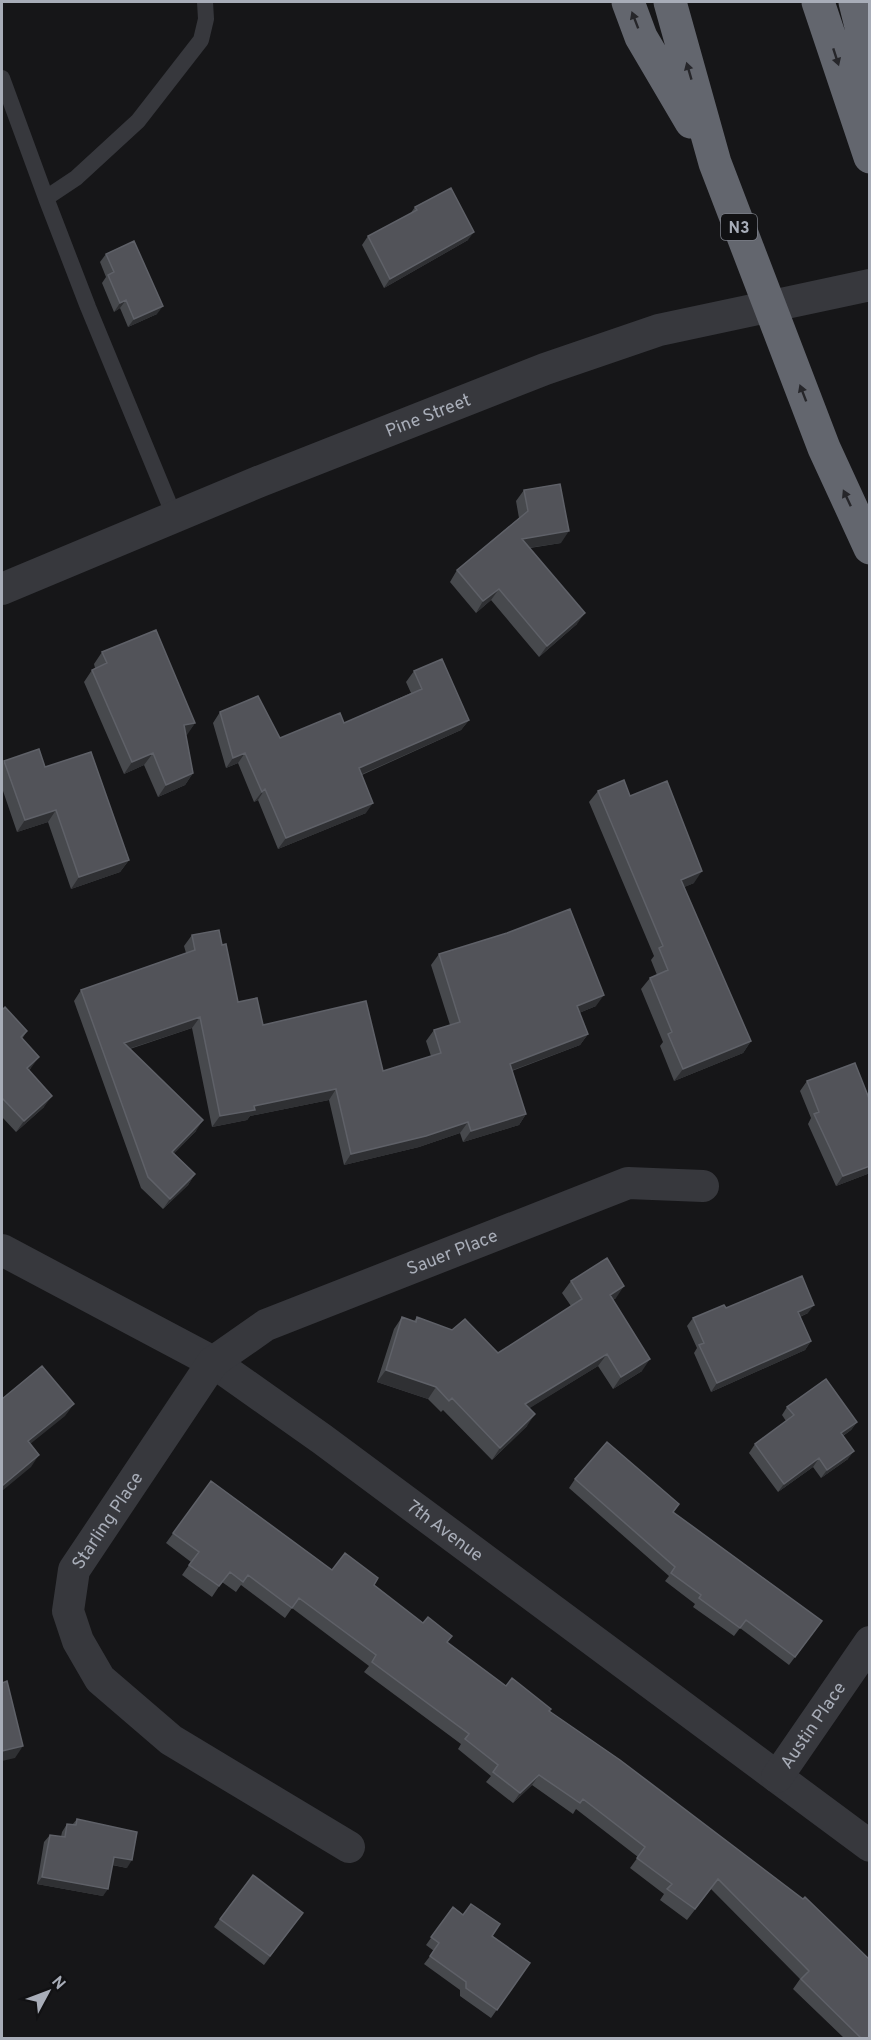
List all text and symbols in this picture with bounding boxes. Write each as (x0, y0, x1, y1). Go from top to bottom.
one-way arrow (630, 11, 640, 29)
one-way arrow (831, 48, 841, 66)
one-way arrow (684, 61, 694, 80)
road number: N3 (721, 214, 757, 240)
one-way arrow (797, 384, 807, 402)
street label: Pine Street (382, 389, 474, 444)
one-way arrow (842, 489, 851, 506)
street label: Sauer Place (404, 1225, 502, 1282)
street label: Starling Place (68, 1468, 149, 1574)
street label: 7th Avenue (402, 1496, 487, 1568)
street label: Austin Place (776, 1678, 852, 1774)
north arrow (18, 1962, 78, 2022)
text: N (46, 1973, 69, 1994)

